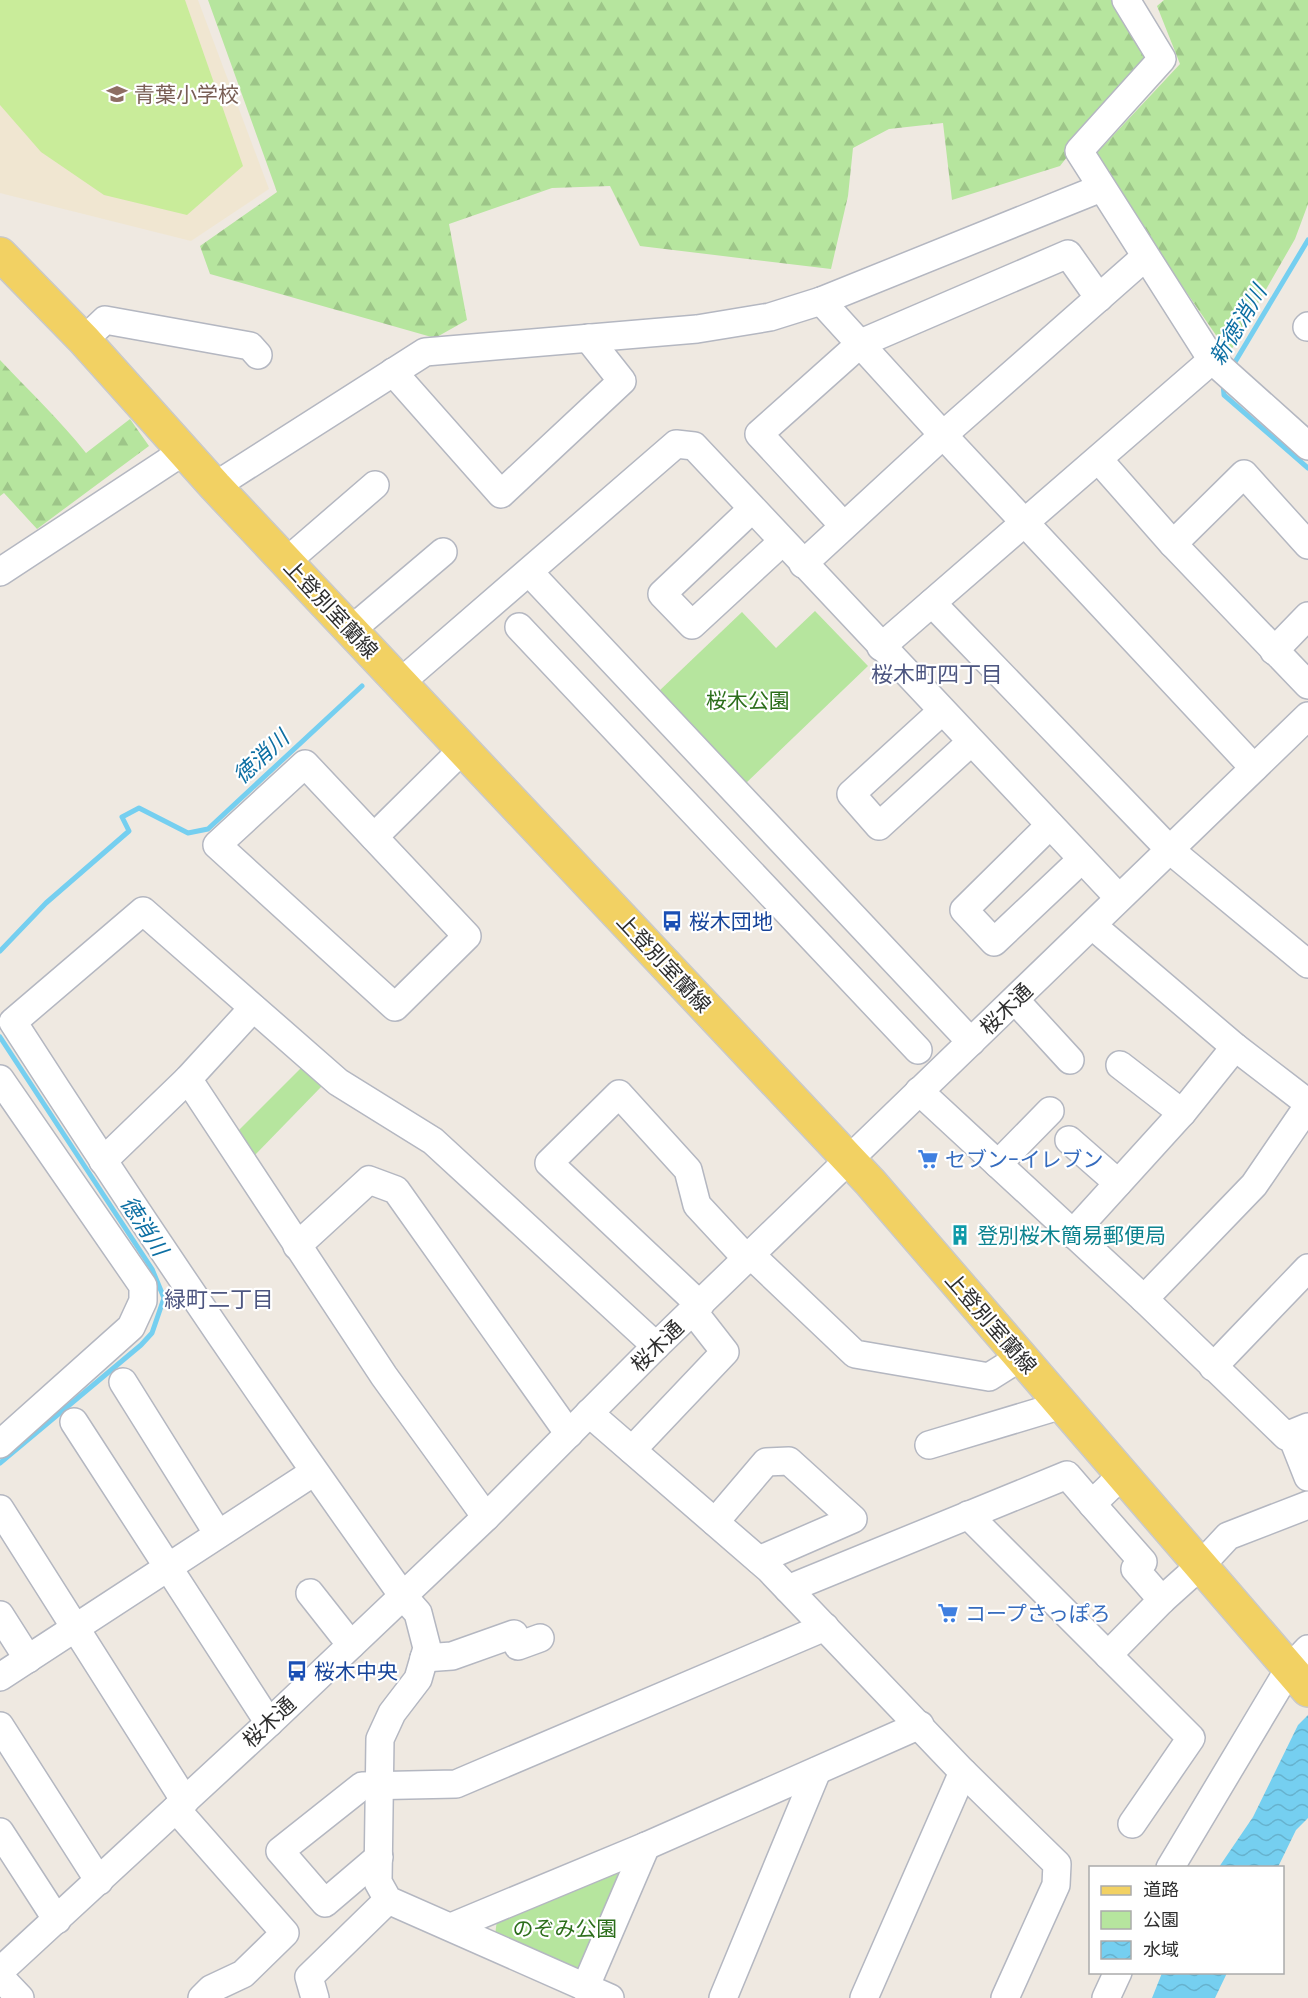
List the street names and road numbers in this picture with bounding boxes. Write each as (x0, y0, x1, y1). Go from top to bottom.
street label: 上登別室蘭線 (277, 553, 385, 665)
street label: 上登別室蘭線 (610, 907, 718, 1019)
street label: 桜木通 (973, 977, 1039, 1041)
street label: 上登別室蘭線 (939, 1266, 1043, 1380)
street label: 桜木通 (624, 1314, 690, 1378)
street label: 桜木通 (236, 1690, 302, 1754)

